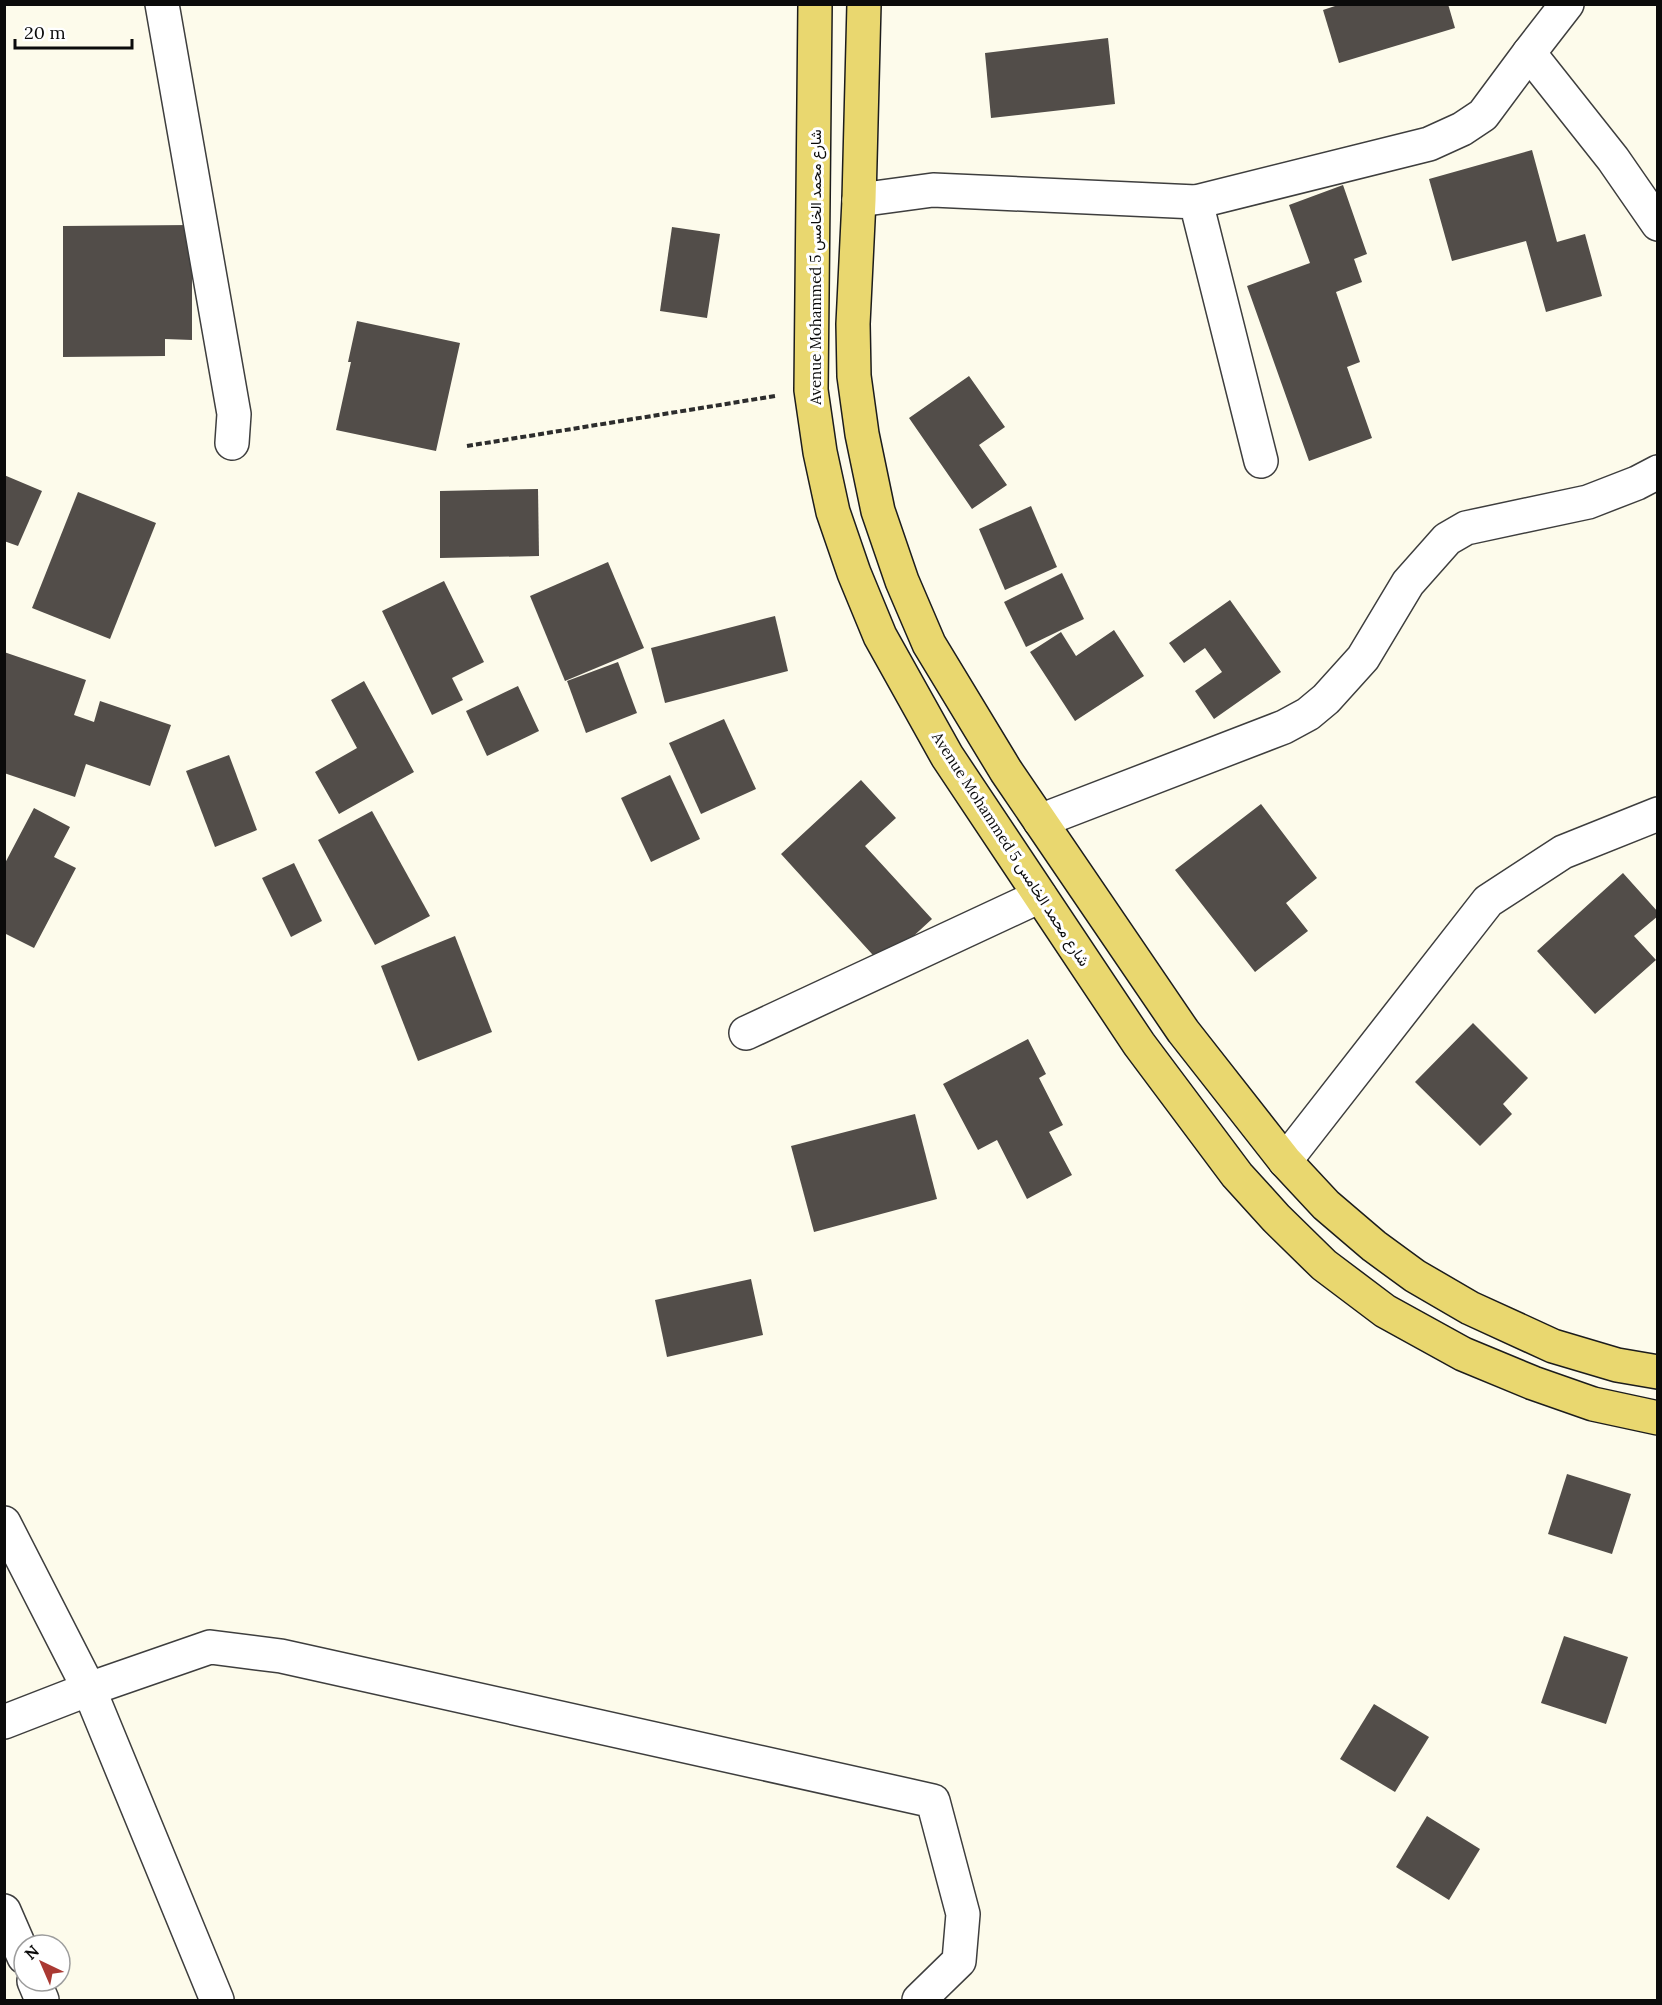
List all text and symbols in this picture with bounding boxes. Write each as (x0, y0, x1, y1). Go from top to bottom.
scale bar (15, 12, 132, 50)
text: 20 m (24, 21, 66, 44)
street label: Avenue Mohammed 5 شارع محمد الخامس (806, 129, 827, 406)
street label: Avenue Mohammed 5 شارع محمد الخامس (926, 728, 1094, 971)
north arrow (12, 1933, 72, 1993)
text: N (20, 1941, 43, 1964)

